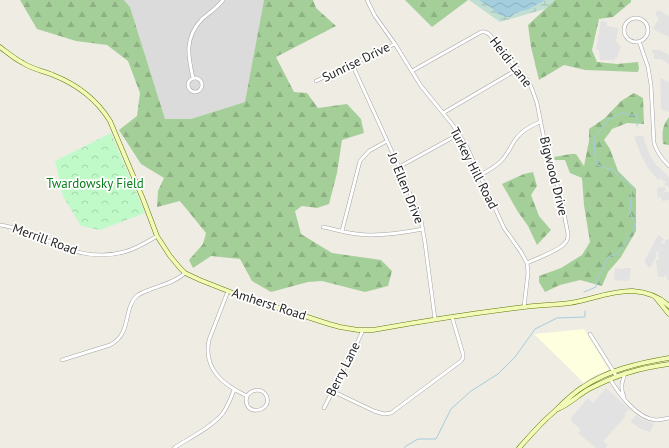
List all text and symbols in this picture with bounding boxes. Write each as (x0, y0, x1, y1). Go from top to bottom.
street label: Heidi Lane (486, 33, 536, 91)
street label: Sunrise Drive (319, 38, 393, 86)
street label: Turkey Hill Road (446, 124, 502, 212)
street label: Bigwood Drive (536, 135, 572, 217)
street label: Jo Ellen Drive (384, 149, 428, 226)
park label: Twardowsky Field (46, 175, 144, 192)
street label: Merrill Road (10, 219, 80, 259)
street label: Amherst Road (230, 284, 308, 324)
street label: Berry Lane (322, 339, 364, 399)

